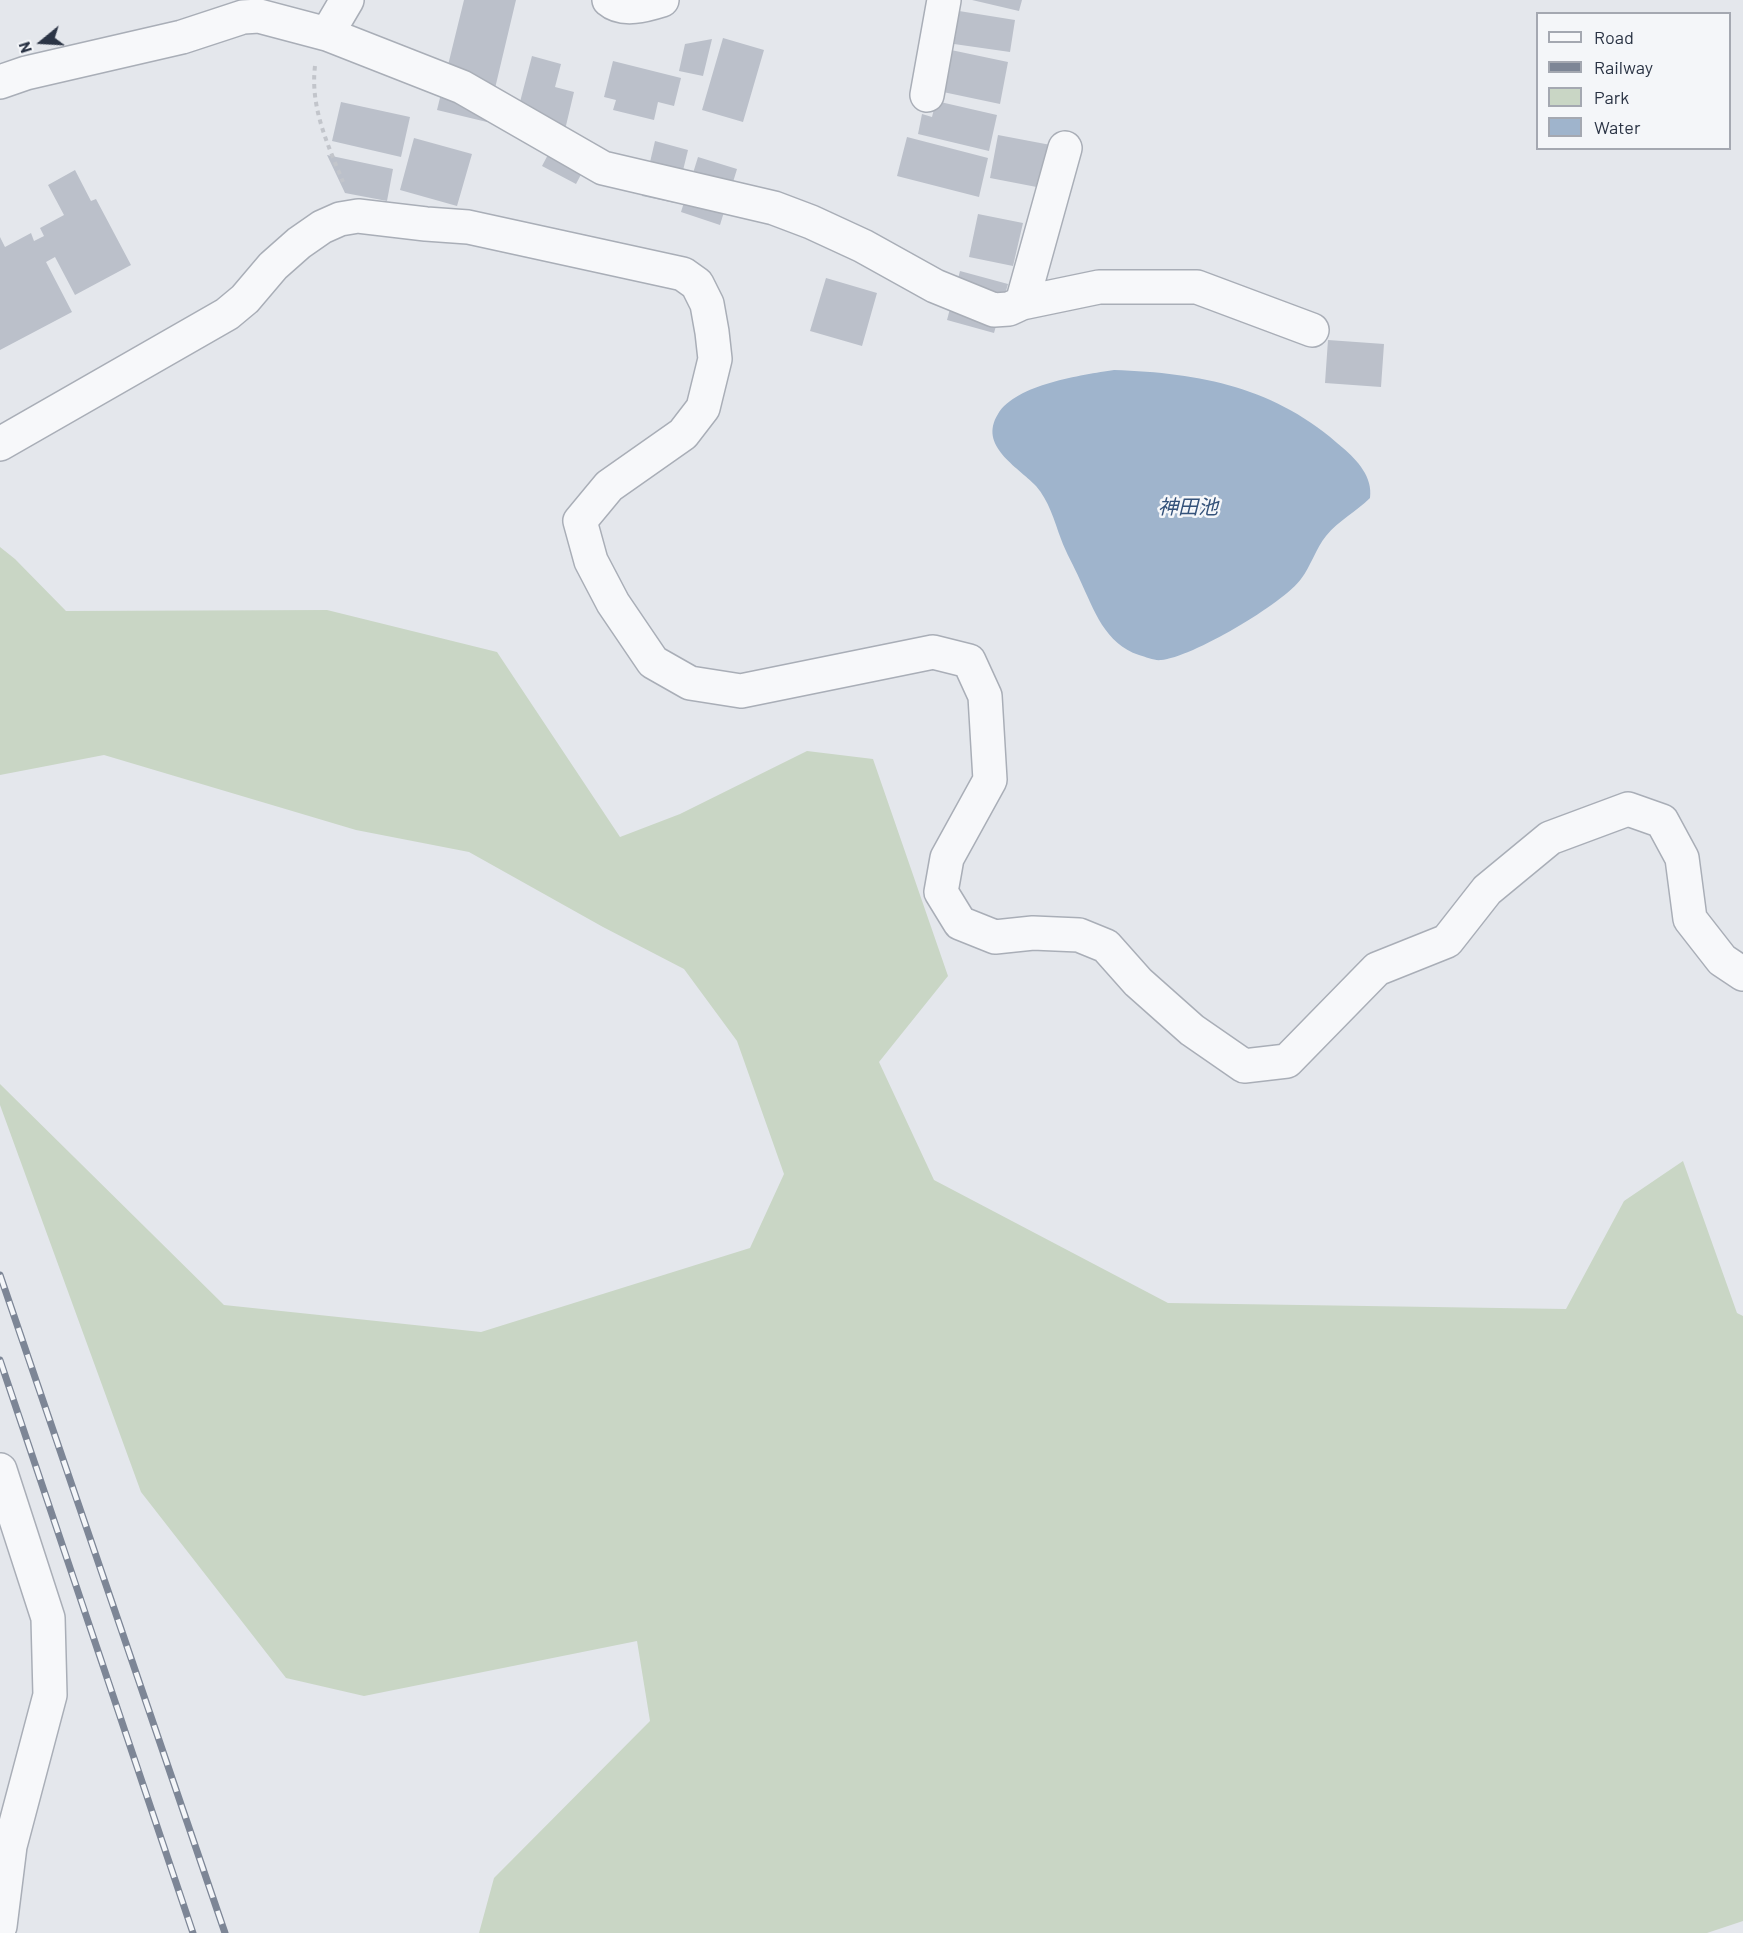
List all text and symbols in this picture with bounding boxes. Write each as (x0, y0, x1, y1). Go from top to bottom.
north arrow (12, 12, 72, 72)
legend (1536, 12, 1731, 150)
text: Road (1594, 26, 1634, 48)
text: N (14, 40, 35, 56)
text: Railway (1594, 56, 1653, 78)
text: Park (1594, 86, 1629, 108)
text: Water (1594, 116, 1641, 138)
water label: 神田池 (1158, 495, 1218, 519)

